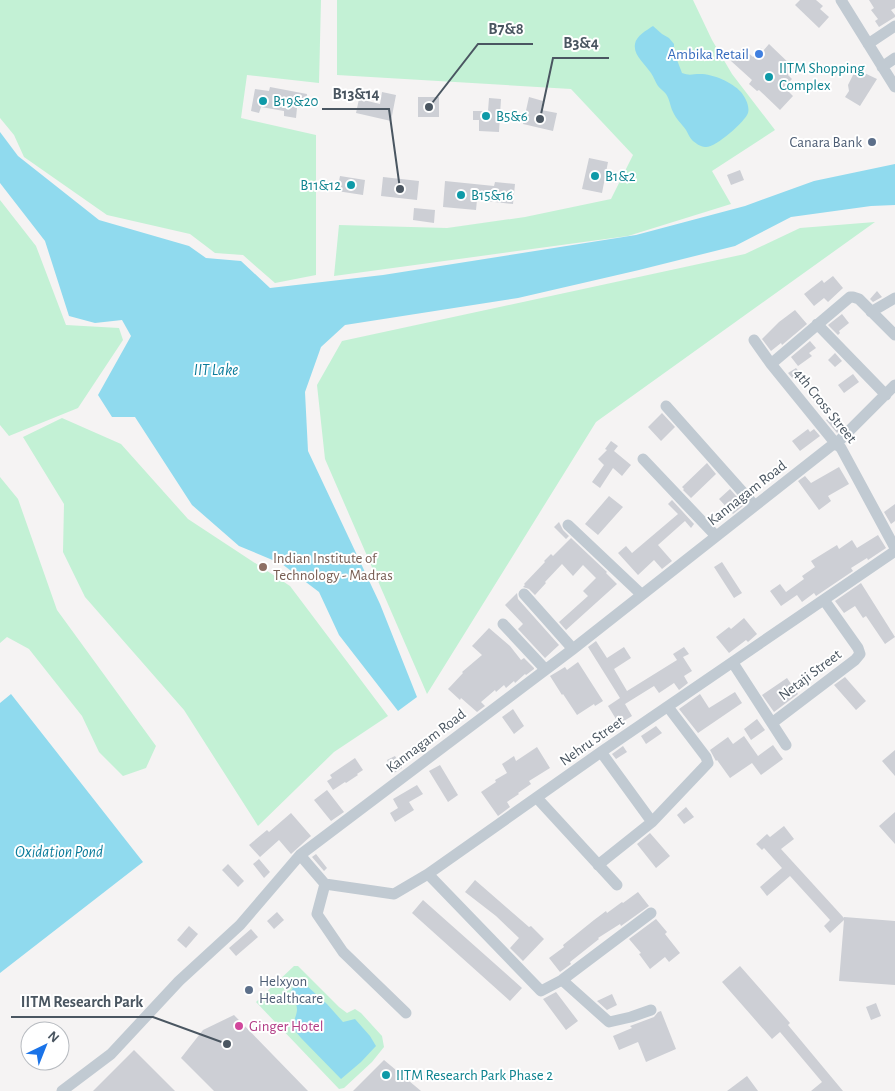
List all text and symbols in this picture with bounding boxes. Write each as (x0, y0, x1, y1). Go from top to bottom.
callout: B7&8 (478, 13, 533, 44)
text: B7&8 (488, 21, 524, 37)
callout: B3&4 (553, 27, 609, 58)
text: B3&4 (563, 35, 599, 51)
place label: Ambika Retail (667, 47, 749, 62)
marker: Ambika Retail (753, 48, 765, 60)
place label: IITM Shopping Complex (779, 61, 865, 93)
marker: IITM Shopping Complex (763, 71, 775, 83)
callout: B13&14 (322, 78, 389, 109)
text: B13&14 (332, 86, 380, 102)
place label: B19&20 (273, 94, 319, 109)
marker: B19&20 (257, 95, 269, 107)
place label: B5&6 (496, 109, 528, 124)
marker: B5&6 (480, 110, 492, 122)
place label: Canara Bank (789, 135, 862, 150)
marker: Canara Bank (866, 136, 878, 148)
place label: B1&2 (605, 169, 636, 184)
marker: B1&2 (589, 170, 601, 182)
place label: B11&12 (300, 178, 341, 193)
marker: B11&12 (345, 179, 357, 191)
place label: B15&16 (471, 188, 513, 203)
marker: B15&16 (455, 189, 467, 201)
water label: IIT Lake (194, 362, 238, 378)
street label: 4th Cross Street (791, 366, 860, 446)
street label: Kannagam Road (705, 458, 789, 528)
place label: Indian Institute of Technology - Madras (273, 551, 393, 583)
marker: Indian Institute of Technology - Madras (257, 561, 269, 573)
street label: Netaji Street (776, 647, 844, 703)
street label: Kannagam Road (383, 706, 469, 776)
street label: Nehru Street (557, 713, 627, 769)
water label: Oxidation Pond (15, 844, 103, 860)
place label: Helxyon Healthcare (259, 974, 323, 1006)
marker: Helxyon Healthcare (243, 984, 255, 996)
callout: IITM Research Park (11, 986, 153, 1017)
text: IITM Research Park (21, 994, 143, 1010)
place label: Ginger Hotel (249, 1019, 323, 1034)
marker: Ginger Hotel (233, 1020, 245, 1032)
north arrow (20, 1021, 70, 1071)
text: N (45, 1029, 62, 1046)
place label: IITM Research Park Phase 2 (396, 1068, 553, 1083)
marker: IITM Research Park Phase 2 (380, 1069, 392, 1081)

